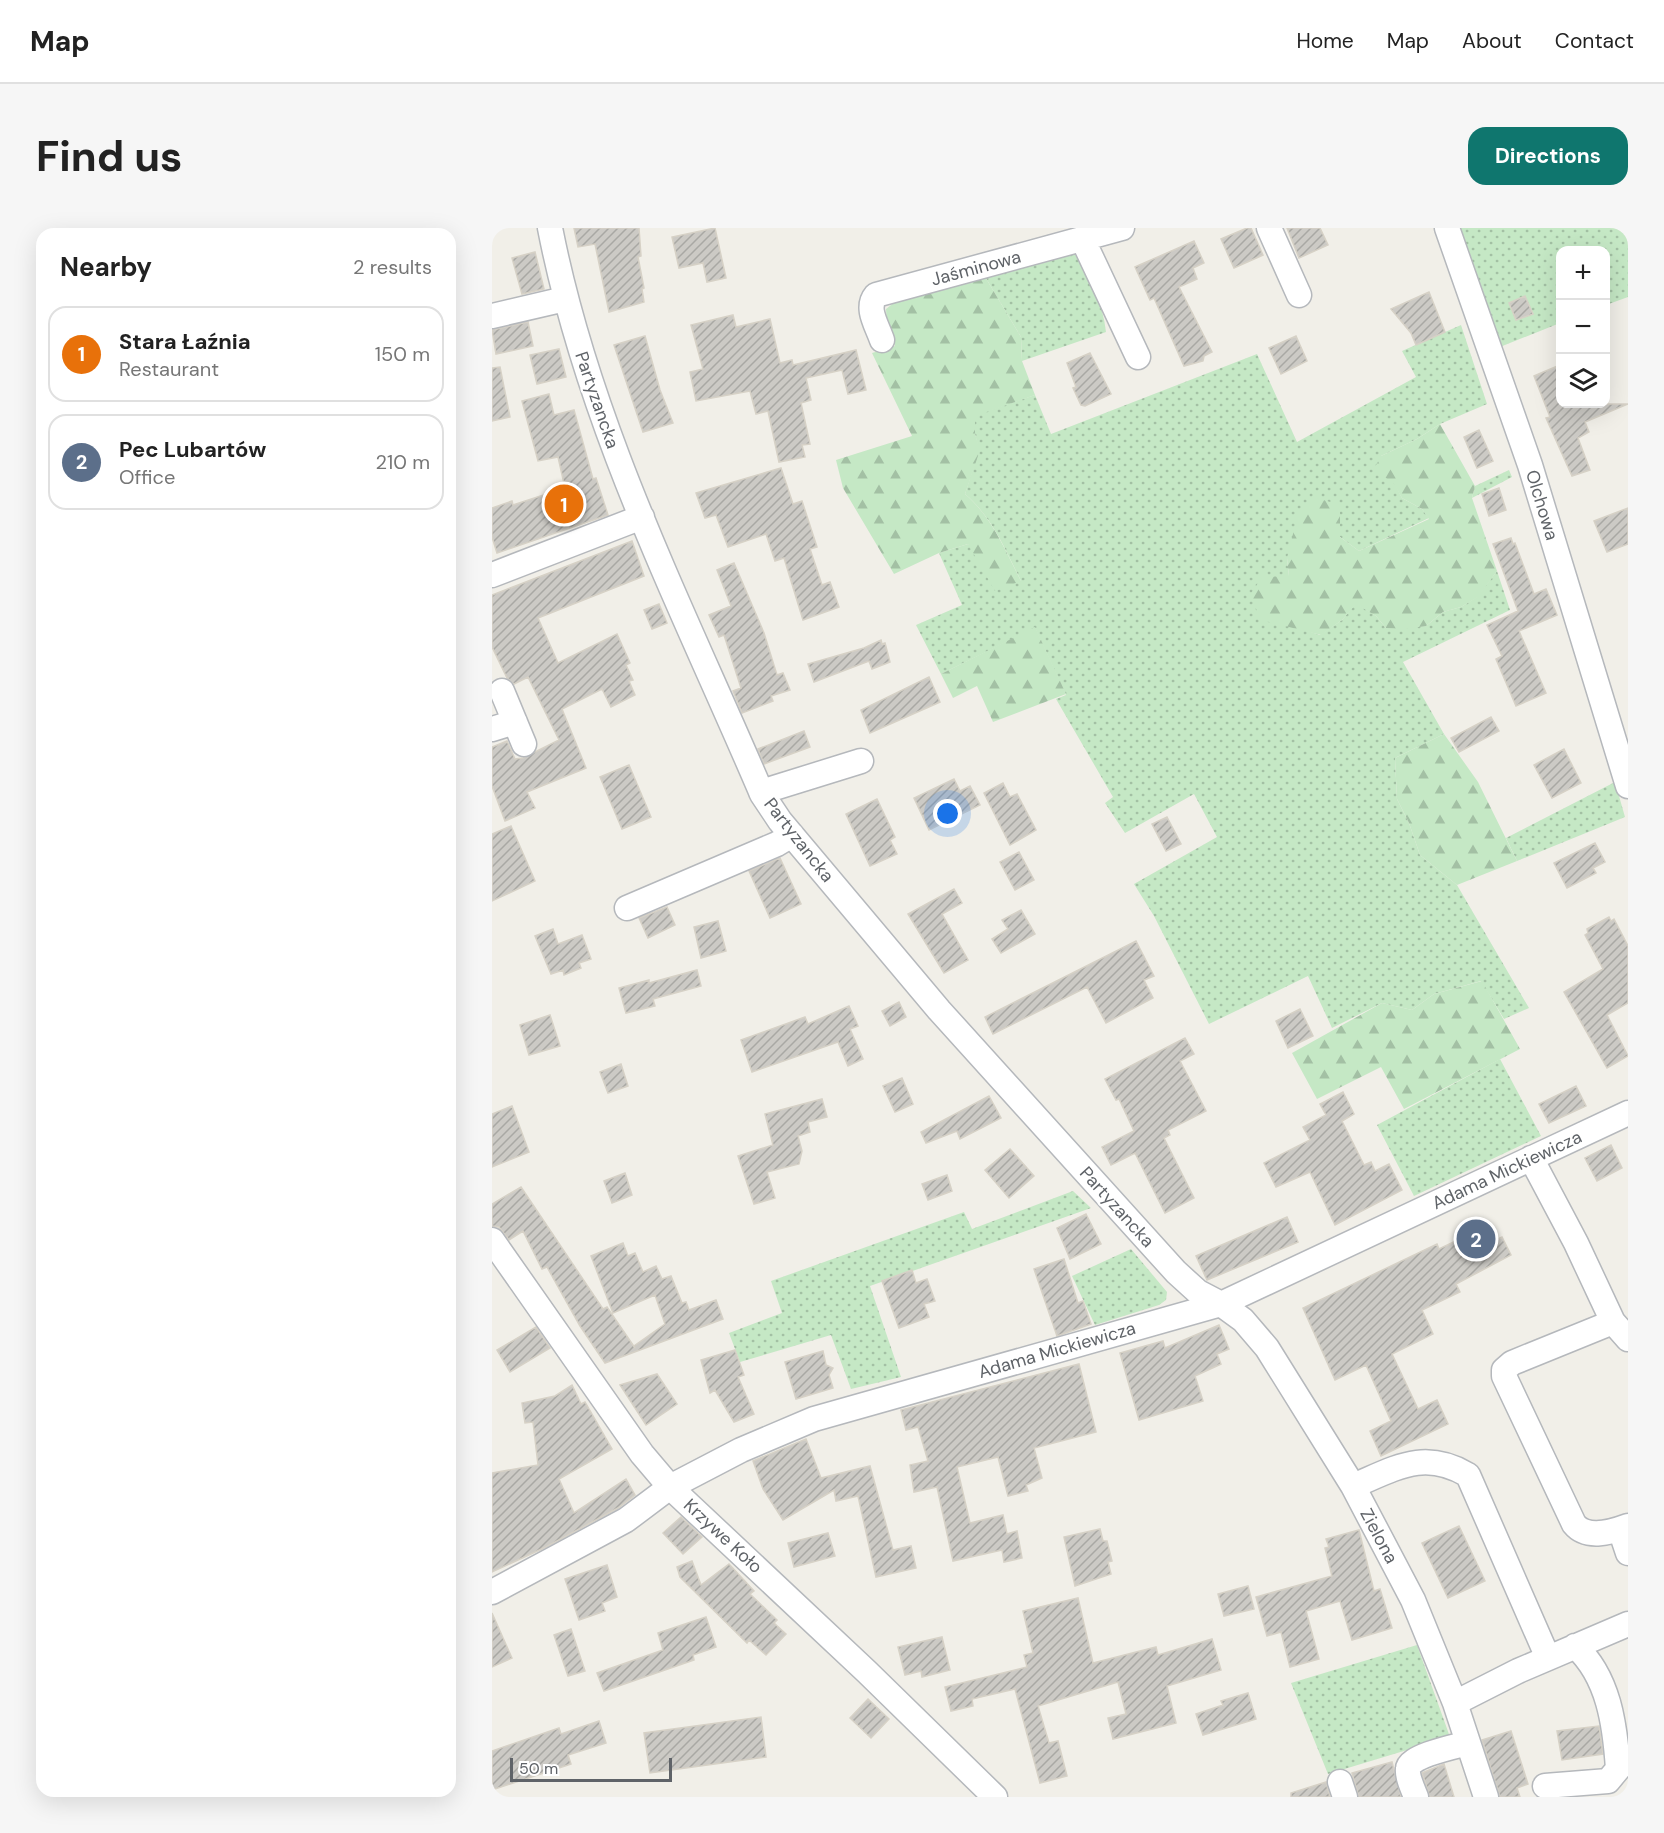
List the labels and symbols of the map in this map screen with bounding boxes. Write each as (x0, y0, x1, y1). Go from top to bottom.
street label: Jaśminowa (928, 244, 1024, 292)
street label: Partyzancka (569, 348, 625, 452)
street label: Olchowa (1520, 467, 1564, 543)
pin: 1 (544, 482, 584, 526)
street label: Partyzancka (758, 793, 840, 887)
your location (933, 799, 962, 828)
street label: Adama Mickiewicza (1428, 1125, 1586, 1215)
street label: Partyzancka (1074, 1161, 1160, 1253)
pin: 2 (1456, 1216, 1496, 1262)
street label: Adama Mickiewicza (976, 1316, 1138, 1384)
street label: Krzywe Koło (678, 1493, 768, 1579)
street label: Zielona (1355, 1504, 1403, 1568)
scale bar (510, 1755, 672, 1782)

